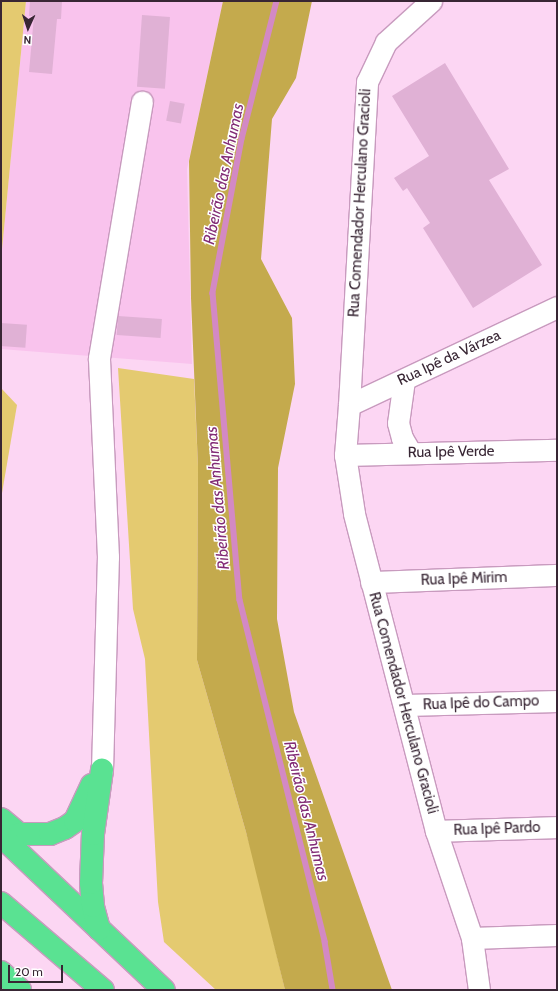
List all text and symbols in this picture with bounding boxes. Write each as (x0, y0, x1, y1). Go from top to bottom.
north arrow (8, 8, 48, 48)
text: N (23, 33, 32, 47)
street label: Rua Comendador Herculano Gracioli (345, 88, 375, 318)
water label: Ribeirão das Anhumas (200, 102, 248, 246)
street label: Rua Ipê da Várzea (395, 326, 503, 390)
water label: Ribeirão das Anhumas (202, 426, 234, 570)
street label: Rua Ipê Verde (407, 442, 495, 462)
street label: Rua Ipê Mirim (420, 568, 508, 590)
street label: Rua Comendador Herculano Gracioli (365, 590, 441, 816)
street label: Rua Ipê do Campo (422, 692, 540, 714)
water label: Ribeirão das Anhumas (279, 739, 333, 883)
street label: Rua Ipê Pardo (453, 818, 541, 840)
scale bar (10, 957, 65, 983)
text: 20 m (15, 964, 43, 979)

